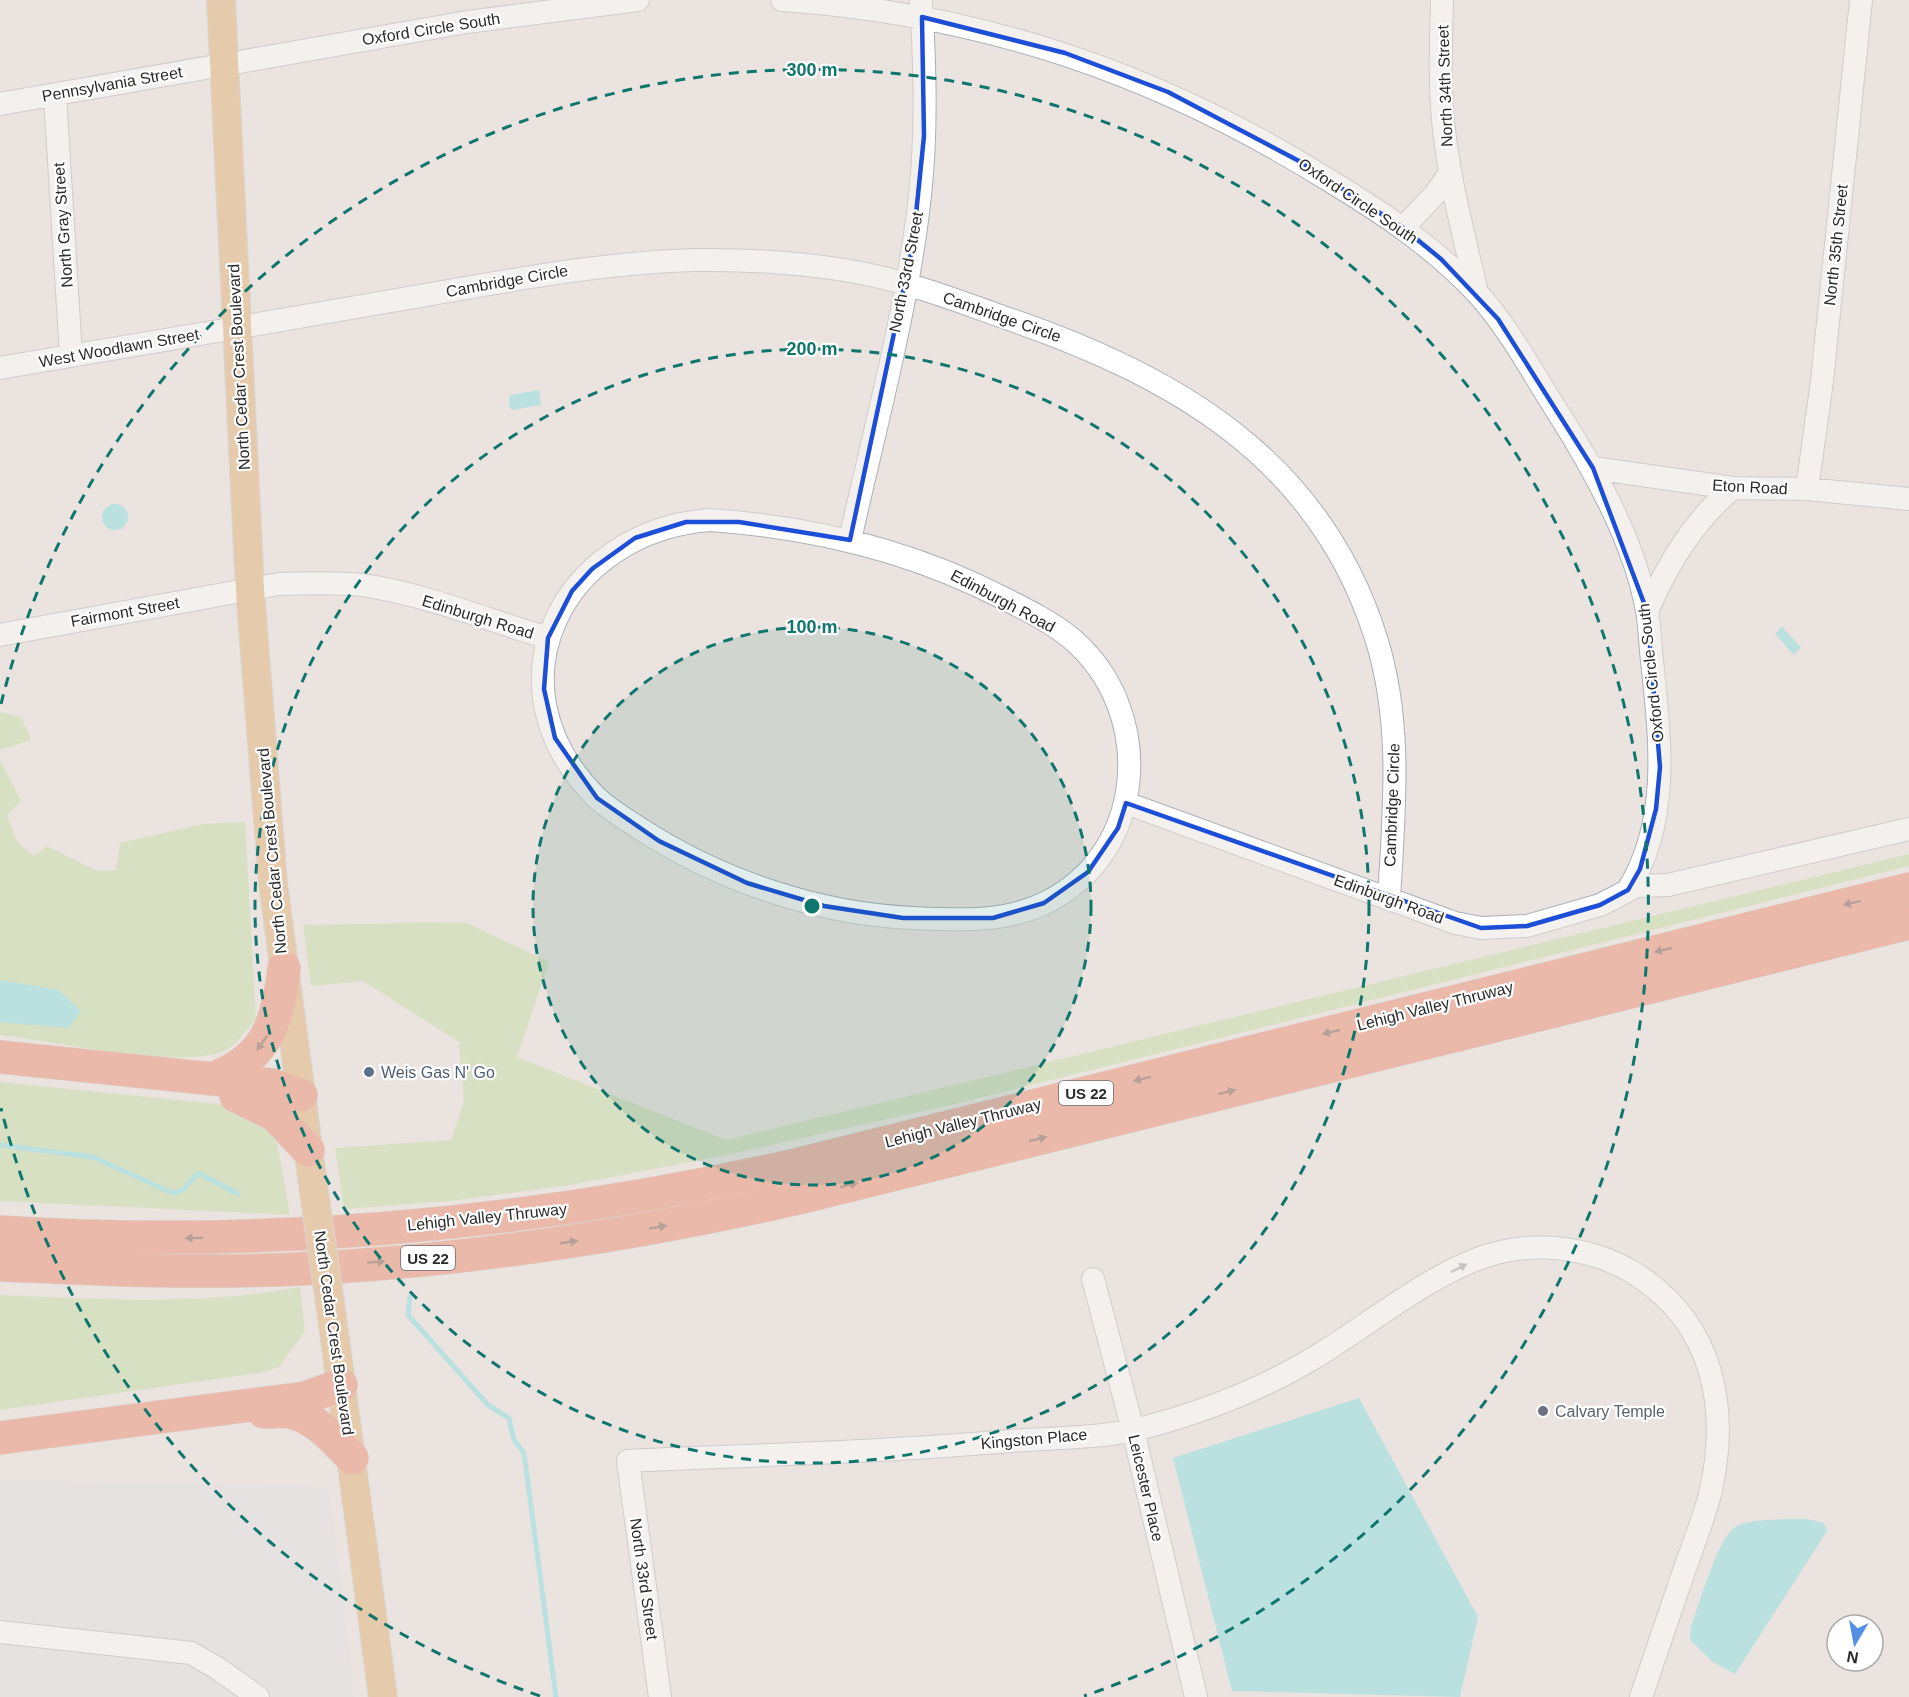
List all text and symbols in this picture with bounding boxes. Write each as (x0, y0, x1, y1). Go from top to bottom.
street label: Oxford Circle South (361, 10, 501, 48)
street label: North 34th Street (1434, 24, 1456, 147)
text: 300 m (786, 60, 838, 80)
street label: Pennsylvania Street (40, 63, 184, 105)
street label: Oxford Circle South (1295, 155, 1421, 247)
street label: North Gray Street (50, 161, 76, 288)
street label: North 35th Street (1821, 183, 1851, 306)
street label: North 33rd Street (886, 210, 926, 334)
street label: Cambridge Circle (445, 262, 569, 300)
street label: North Cedar Crest Boulevard (225, 264, 253, 470)
street label: Cambridge Circle (941, 289, 1063, 345)
street label: West Woodlawn Street (38, 325, 201, 370)
text: 200 m (786, 339, 838, 359)
street label: Eton Road (1712, 477, 1788, 497)
street label: Edinburgh Road (948, 566, 1058, 636)
street label: Edinburgh Road (420, 592, 536, 642)
street label: Fairmont Street (69, 594, 181, 630)
street label: Oxford Circle South (1635, 603, 1667, 743)
text: 100 m (786, 617, 838, 637)
street label: Cambridge Circle (1381, 743, 1403, 867)
street label: North Cedar Crest Boulevard (255, 747, 289, 955)
street label: Edinburgh Road (1332, 871, 1446, 927)
centre of rings (802, 896, 822, 916)
one-way arrow (1843, 898, 1861, 908)
one-way arrow (1654, 945, 1672, 955)
street label: Lehigh Valley Thruway (1355, 978, 1515, 1034)
one-way arrow (1322, 1027, 1340, 1037)
one-way arrow (257, 1035, 268, 1051)
place label: Weis Gas N' Go (381, 1064, 495, 1081)
marker: Weis Gas N' Go (362, 1065, 376, 1079)
one-way arrow (1133, 1074, 1151, 1084)
road number: US 22 (1059, 1081, 1113, 1105)
one-way arrow (1218, 1086, 1237, 1096)
street label: Lehigh Valley Thruway (883, 1095, 1043, 1151)
one-way arrow (1029, 1133, 1047, 1143)
one-way arrow (840, 1180, 858, 1190)
street label: Lehigh Valley Thruway (406, 1200, 568, 1234)
one-way arrow (649, 1222, 668, 1231)
street label: North Cedar Crest Boulevard (311, 1230, 357, 1436)
one-way arrow (185, 1233, 204, 1243)
one-way arrow (560, 1237, 579, 1246)
road number: US 22 (401, 1246, 455, 1270)
one-way arrow (366, 1258, 385, 1267)
one-way arrow (1450, 1264, 1468, 1274)
place label: Calvary Temple (1555, 1403, 1665, 1420)
marker: Calvary Temple (1536, 1404, 1550, 1418)
street label: Kingston Place (980, 1426, 1088, 1452)
street label: Leicester Place (1125, 1433, 1167, 1543)
street label: North 33rd Street (627, 1517, 661, 1641)
north arrow (1825, 1613, 1885, 1673)
text: N (1845, 1648, 1860, 1667)

